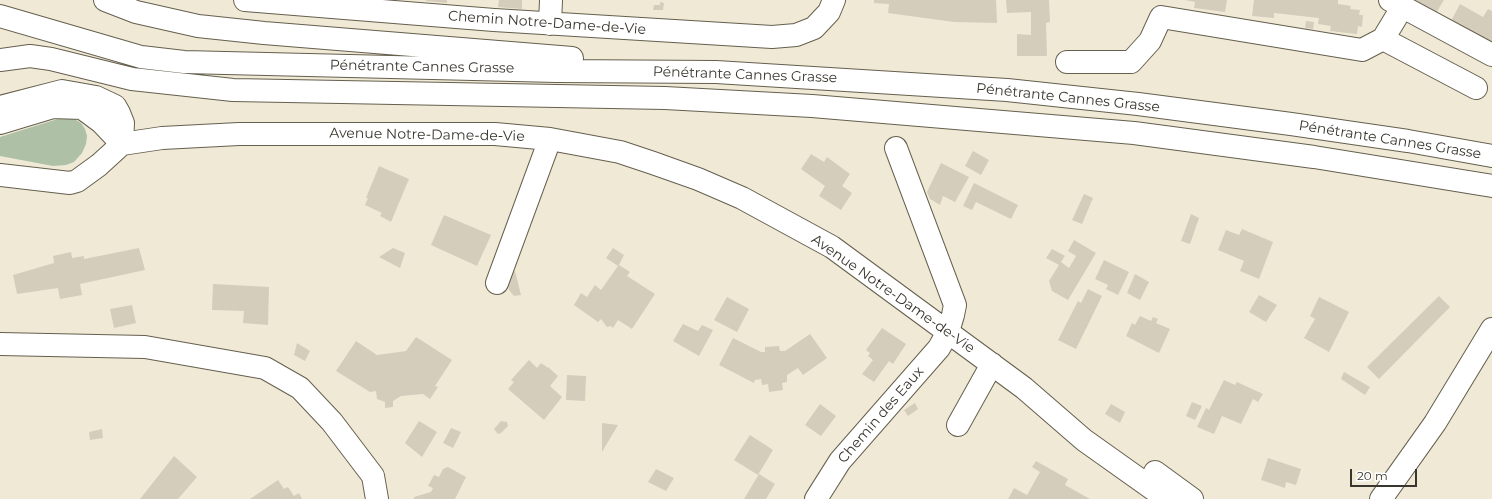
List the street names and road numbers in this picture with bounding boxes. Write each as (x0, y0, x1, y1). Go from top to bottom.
street label: Chemin Notre-Dame-de-Vie (447, 8, 647, 38)
street label: Pénétrante Cannes Grasse (330, 57, 514, 77)
street label: Pénétrante Cannes Grasse (653, 63, 837, 87)
street label: Pénétrante Cannes Grasse (975, 80, 1161, 116)
street label: Pénétrante Cannes Grasse (1298, 117, 1482, 163)
street label: Avenue Notre-Dame-de-Vie (329, 125, 525, 145)
street label: Avenue Notre-Dame-de-Vie (808, 231, 978, 357)
street label: Chemin des Eaux (834, 363, 928, 467)

